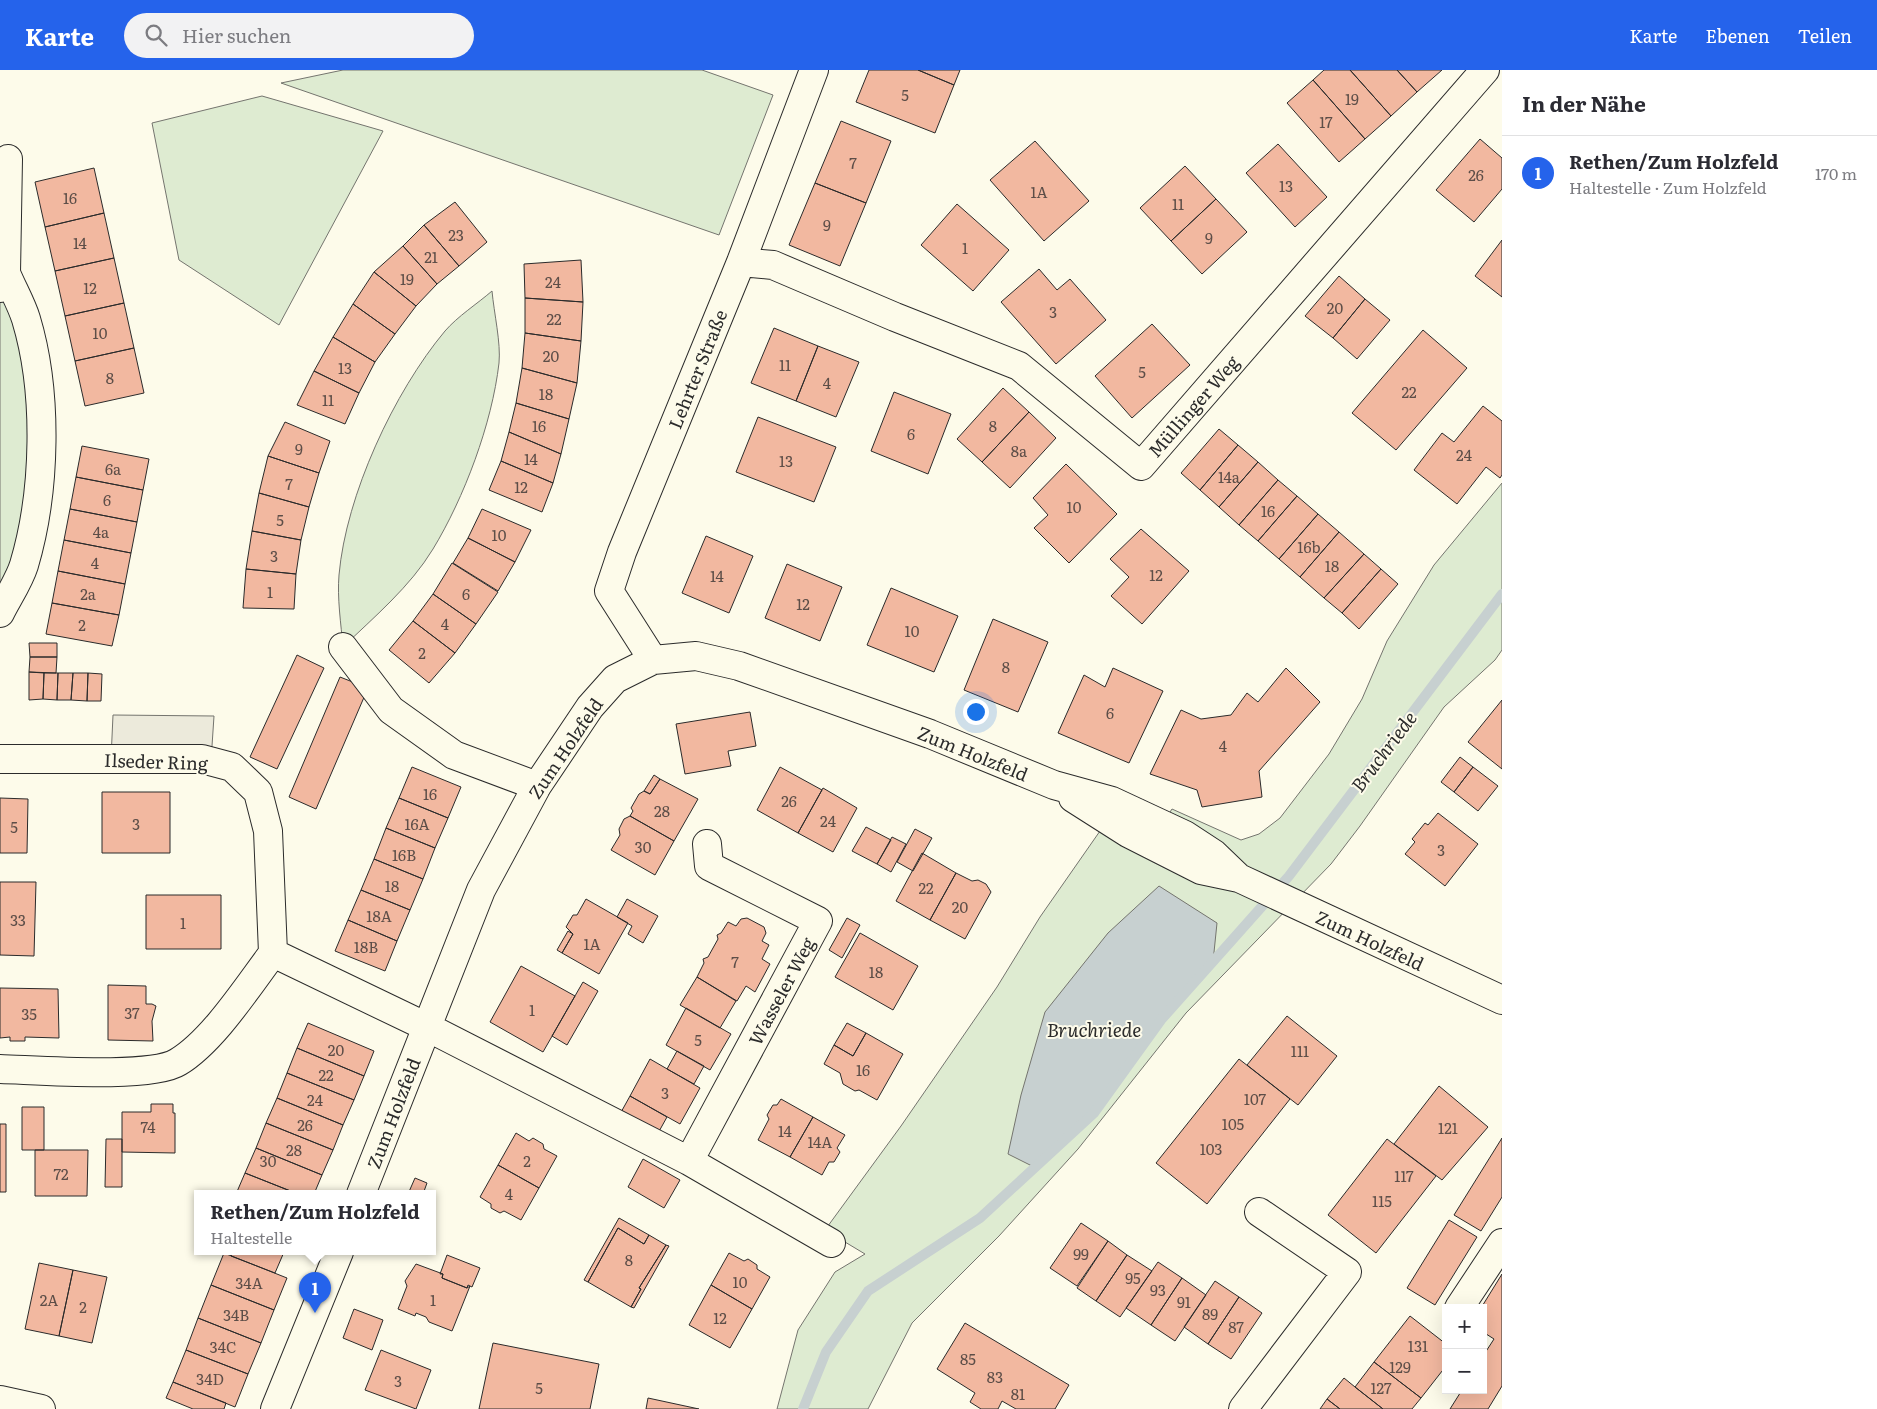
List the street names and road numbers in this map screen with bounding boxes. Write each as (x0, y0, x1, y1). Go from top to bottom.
street label: Lehrter Straße (661, 305, 733, 433)
street label: Müllinger Weg (1141, 348, 1246, 463)
street label: Zum Holzfeld (521, 692, 609, 804)
street label: Zum Holzfeld (914, 719, 1032, 787)
street label: Ilseder Ring (104, 746, 209, 776)
street label: Zum Holzfeld (1311, 903, 1429, 977)
street label: Wasseler Weg (741, 931, 821, 1050)
street label: Zum Holzfeld (359, 1054, 427, 1172)

